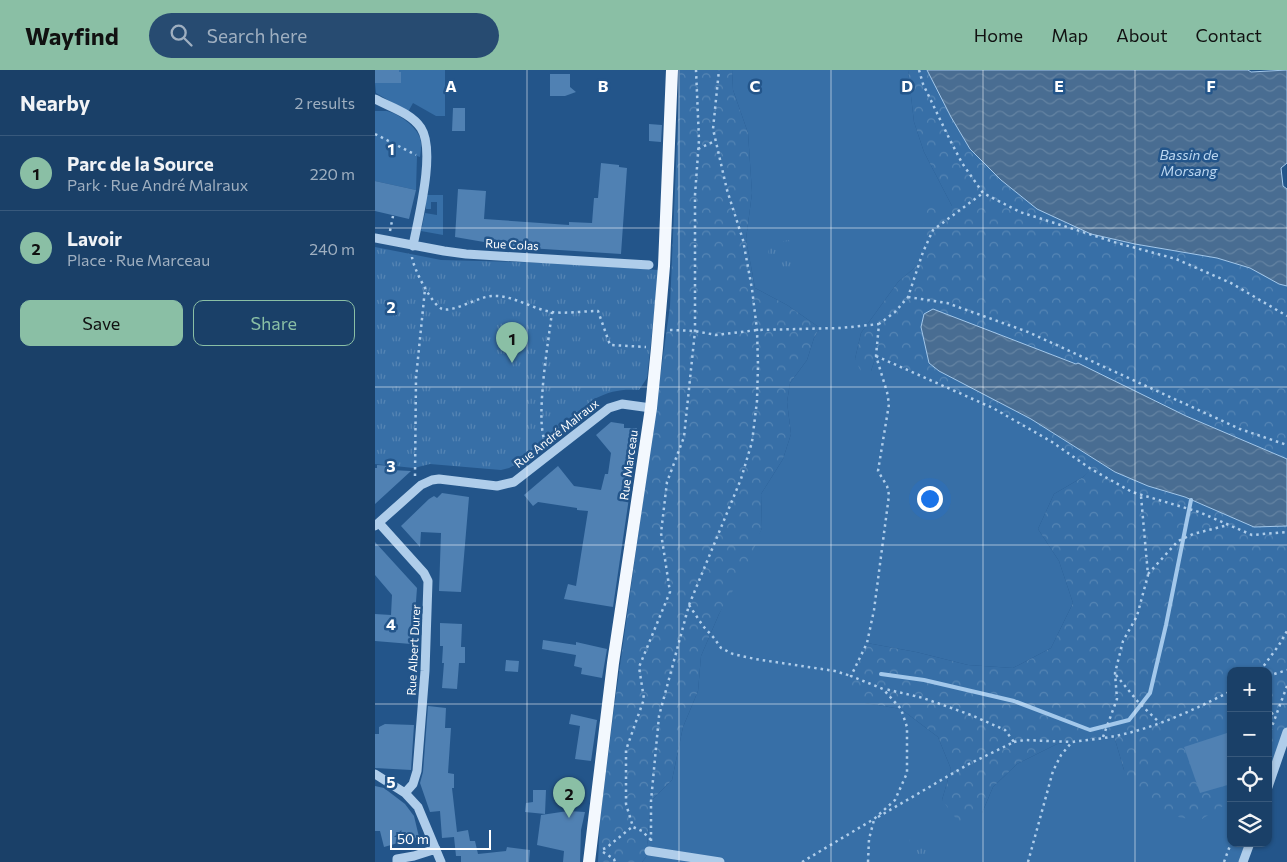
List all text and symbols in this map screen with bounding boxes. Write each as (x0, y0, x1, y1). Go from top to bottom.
search box (149, 13, 499, 58)
text: Wayfind (25, 21, 119, 50)
icon: search (167, 21, 195, 49)
text: Search here (207, 24, 307, 47)
text: Home (974, 24, 1023, 46)
text: Map (1051, 24, 1088, 46)
text: About (1116, 24, 1168, 46)
text: Contact (1196, 24, 1262, 46)
text: A (445, 76, 457, 95)
text: B (598, 76, 609, 95)
text: C (750, 76, 761, 95)
text: D (901, 76, 913, 95)
text: E (1054, 76, 1064, 95)
text: F (1206, 76, 1216, 95)
text: Nearby (20, 90, 90, 115)
text: 2 results (294, 93, 355, 112)
text: 1 (387, 139, 395, 158)
water label: Bassin de Morsang (1160, 146, 1219, 179)
text: Parc de la Source (67, 152, 214, 175)
text: 1 (32, 164, 40, 183)
text: 220 m (310, 164, 355, 183)
text: Park · Rue André Malraux (67, 175, 248, 194)
text: Lavoir (67, 227, 122, 250)
street label: Rue Colas (485, 236, 539, 252)
text: 2 (31, 239, 41, 258)
text: 240 m (309, 239, 355, 258)
text: Place · Rue Marceau (67, 250, 210, 269)
text: 2 (386, 297, 396, 316)
button: Save (20, 300, 183, 346)
button: Share (193, 300, 355, 346)
pin: 1 (496, 322, 528, 363)
street label: Rue André Malraux (511, 395, 602, 470)
street label: Rue Marceau (616, 429, 640, 501)
text: 3 (386, 456, 396, 475)
your location (917, 486, 943, 512)
street label: Rue Albert Durer (404, 604, 422, 696)
text: 4 (386, 614, 396, 633)
map controls (1227, 667, 1272, 847)
button: + (1227, 667, 1272, 712)
button: − (1227, 712, 1272, 757)
button: locate (1227, 757, 1272, 802)
text: 5 (386, 772, 396, 791)
pin: 2 (553, 777, 585, 818)
button: layers (1227, 802, 1272, 847)
scale bar (390, 827, 491, 850)
text: 50 m (397, 830, 429, 847)

